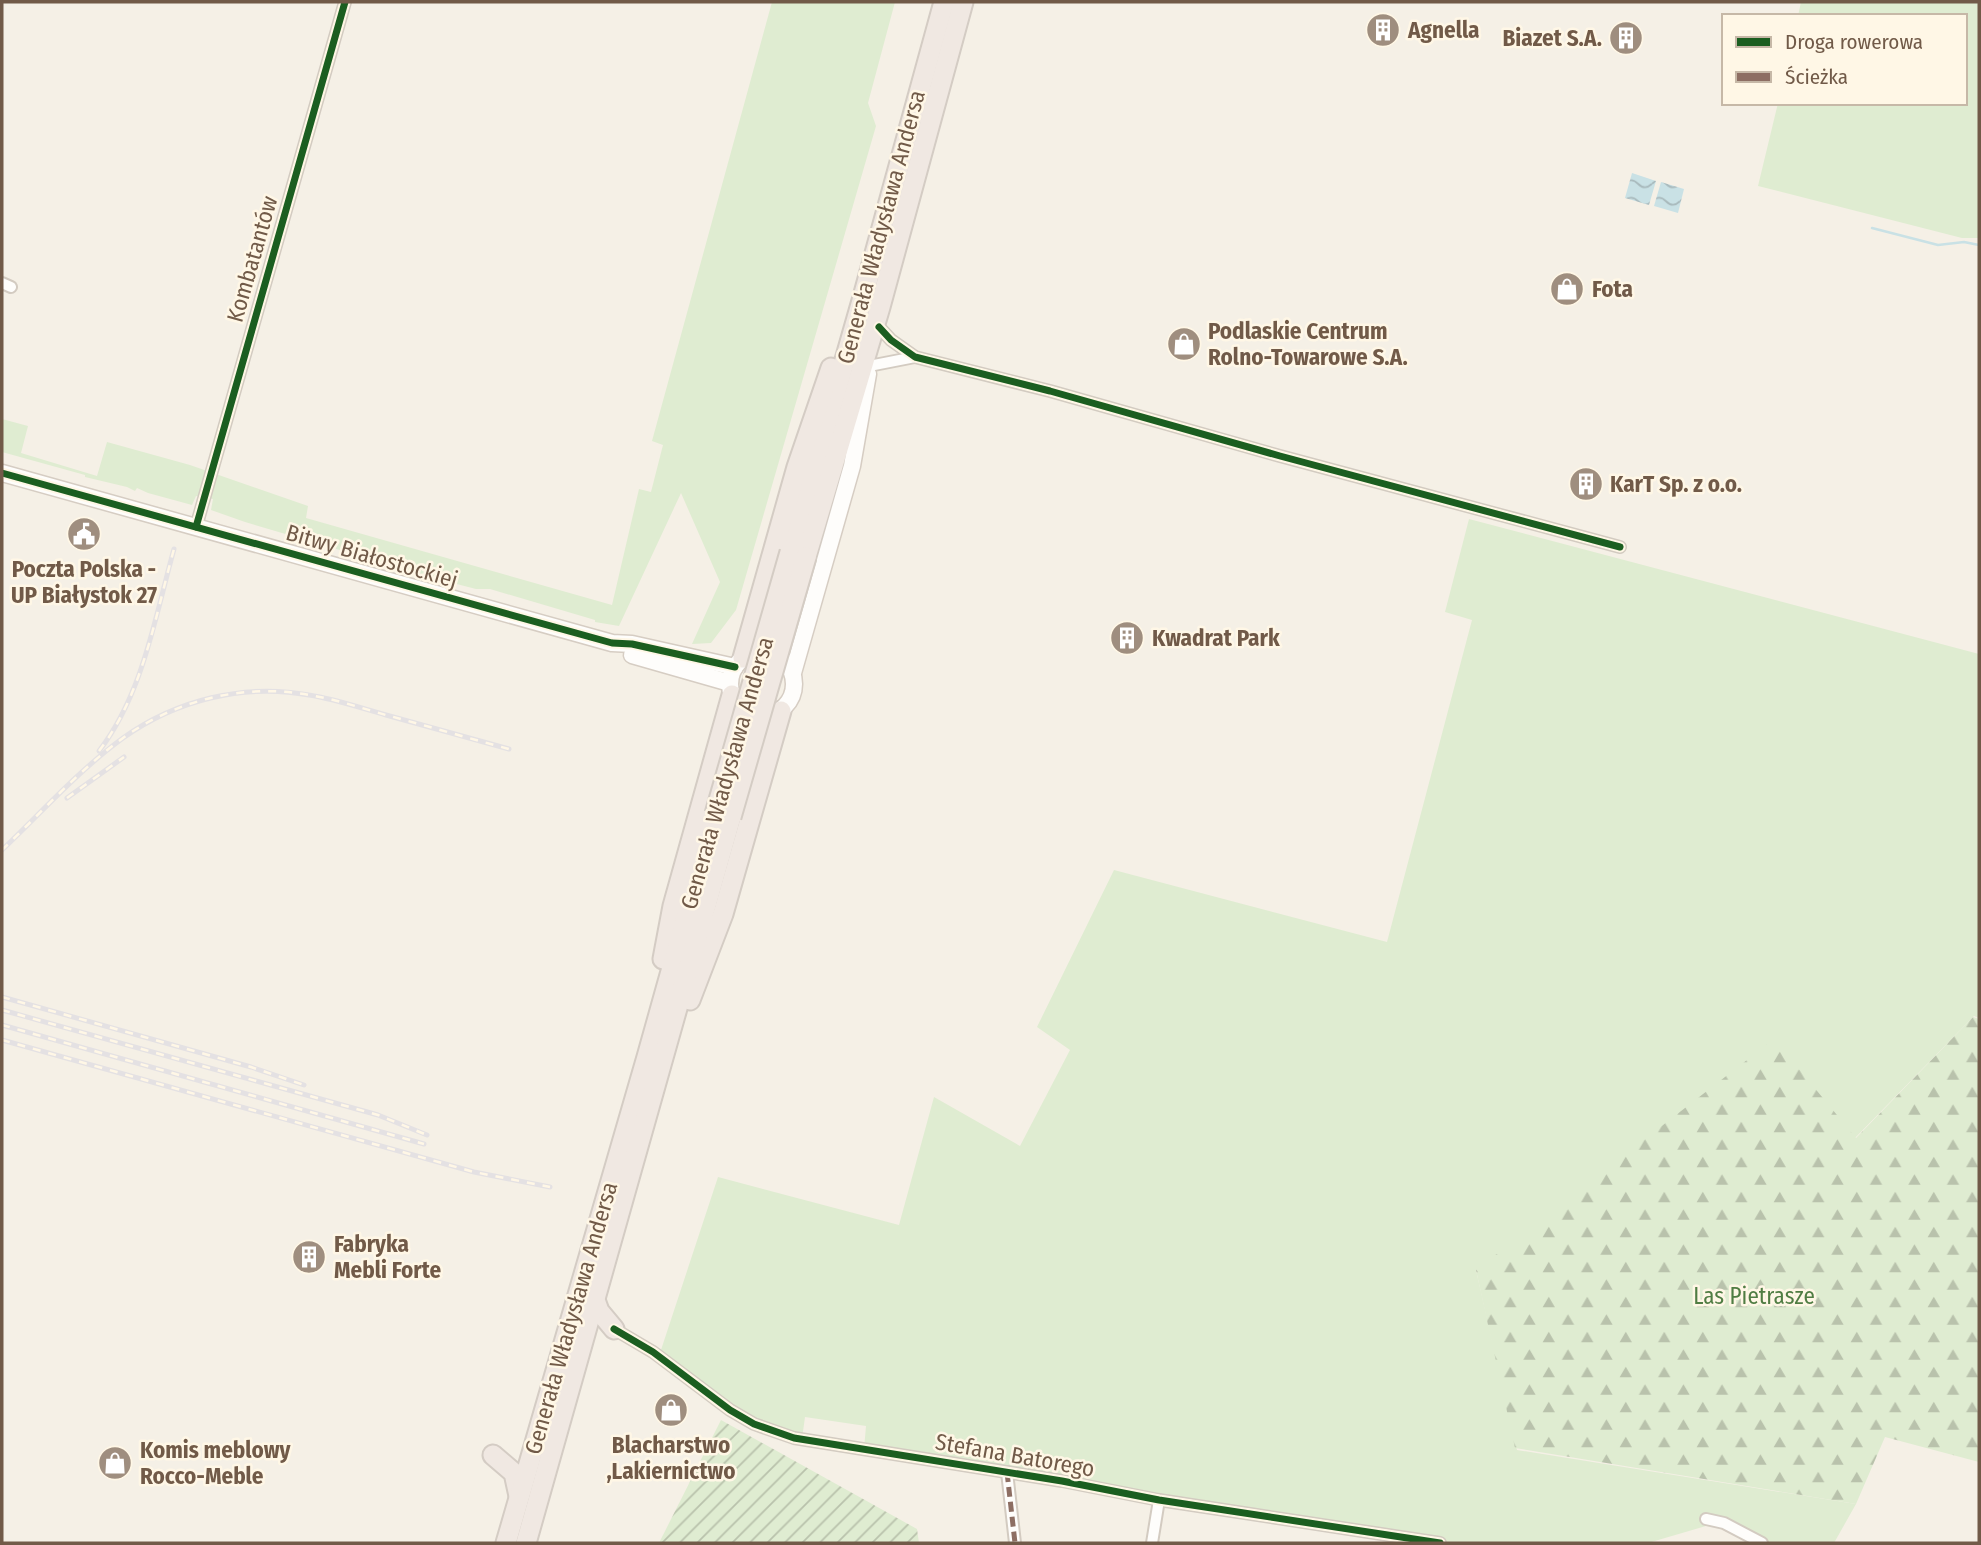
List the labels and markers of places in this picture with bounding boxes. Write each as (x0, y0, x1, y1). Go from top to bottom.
building icon: Agnella (1364, 11, 1402, 49)
place label: Agnella (1407, 16, 1480, 44)
building icon: Biazet S.A. (1607, 19, 1645, 57)
place label: Biazet S.A. (1502, 24, 1602, 52)
shop icon: Fota (1548, 270, 1586, 308)
place label: Fota (1592, 275, 1633, 303)
place label: Podlaskie Centrum Rolno-Towarowe S.A. (1208, 317, 1408, 371)
shop icon: Podlaskie Centrum Rolno-Towarowe S.A. (1165, 325, 1203, 363)
building icon: KarT Sp. z o.o. (1567, 465, 1605, 503)
place label: KarT Sp. z o.o. (1610, 470, 1742, 498)
public building icon: Poczta Polska - UP Białystok 27 (65, 515, 103, 553)
place label: Poczta Polska - UP Białystok 27 (11, 555, 157, 609)
building icon: Kwadrat Park (1108, 619, 1146, 657)
place label: Kwadrat Park (1152, 624, 1280, 652)
place label: Fabryka Mebli Forte (334, 1230, 441, 1284)
building icon: Fabryka Mebli Forte (290, 1238, 328, 1276)
shop icon: Blacharstwo ,Lakiernictwo (652, 1391, 690, 1429)
place label: Blacharstwo ,Lakiernictwo (606, 1431, 736, 1485)
place label: Komis meblowy Rocco-Meble (140, 1436, 292, 1490)
shop icon: Komis meblowy Rocco-Meble (96, 1444, 134, 1482)

